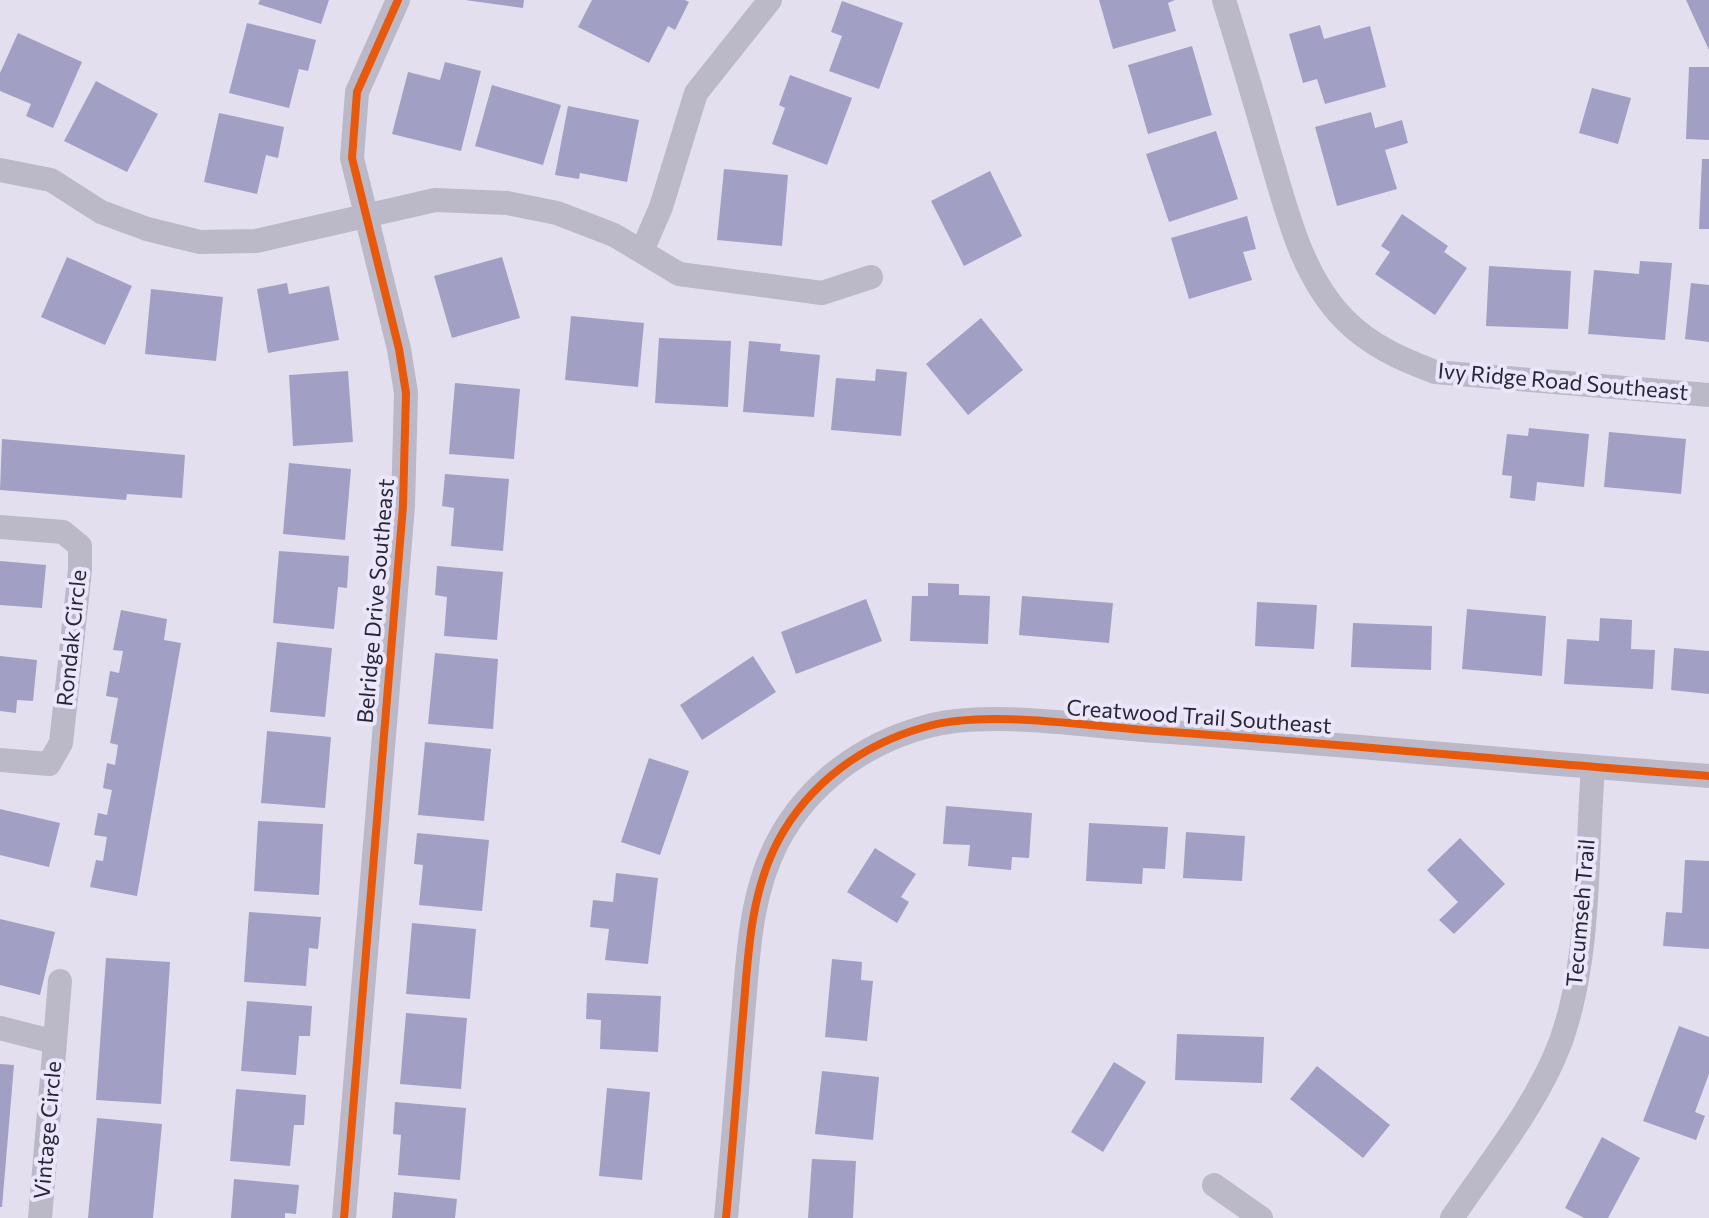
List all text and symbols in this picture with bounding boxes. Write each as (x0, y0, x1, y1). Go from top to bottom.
street label: Ivy Ridge Road Southeast (1437, 358, 1689, 406)
street label: Belridge Drive Southeast (352, 478, 400, 724)
street label: Rondak Circle (52, 568, 92, 708)
street label: Creatwood Trail Southeast (1065, 695, 1333, 739)
street label: Tecumseh Trail (1561, 838, 1601, 988)
street label: Vintage Circle (29, 1060, 67, 1200)

